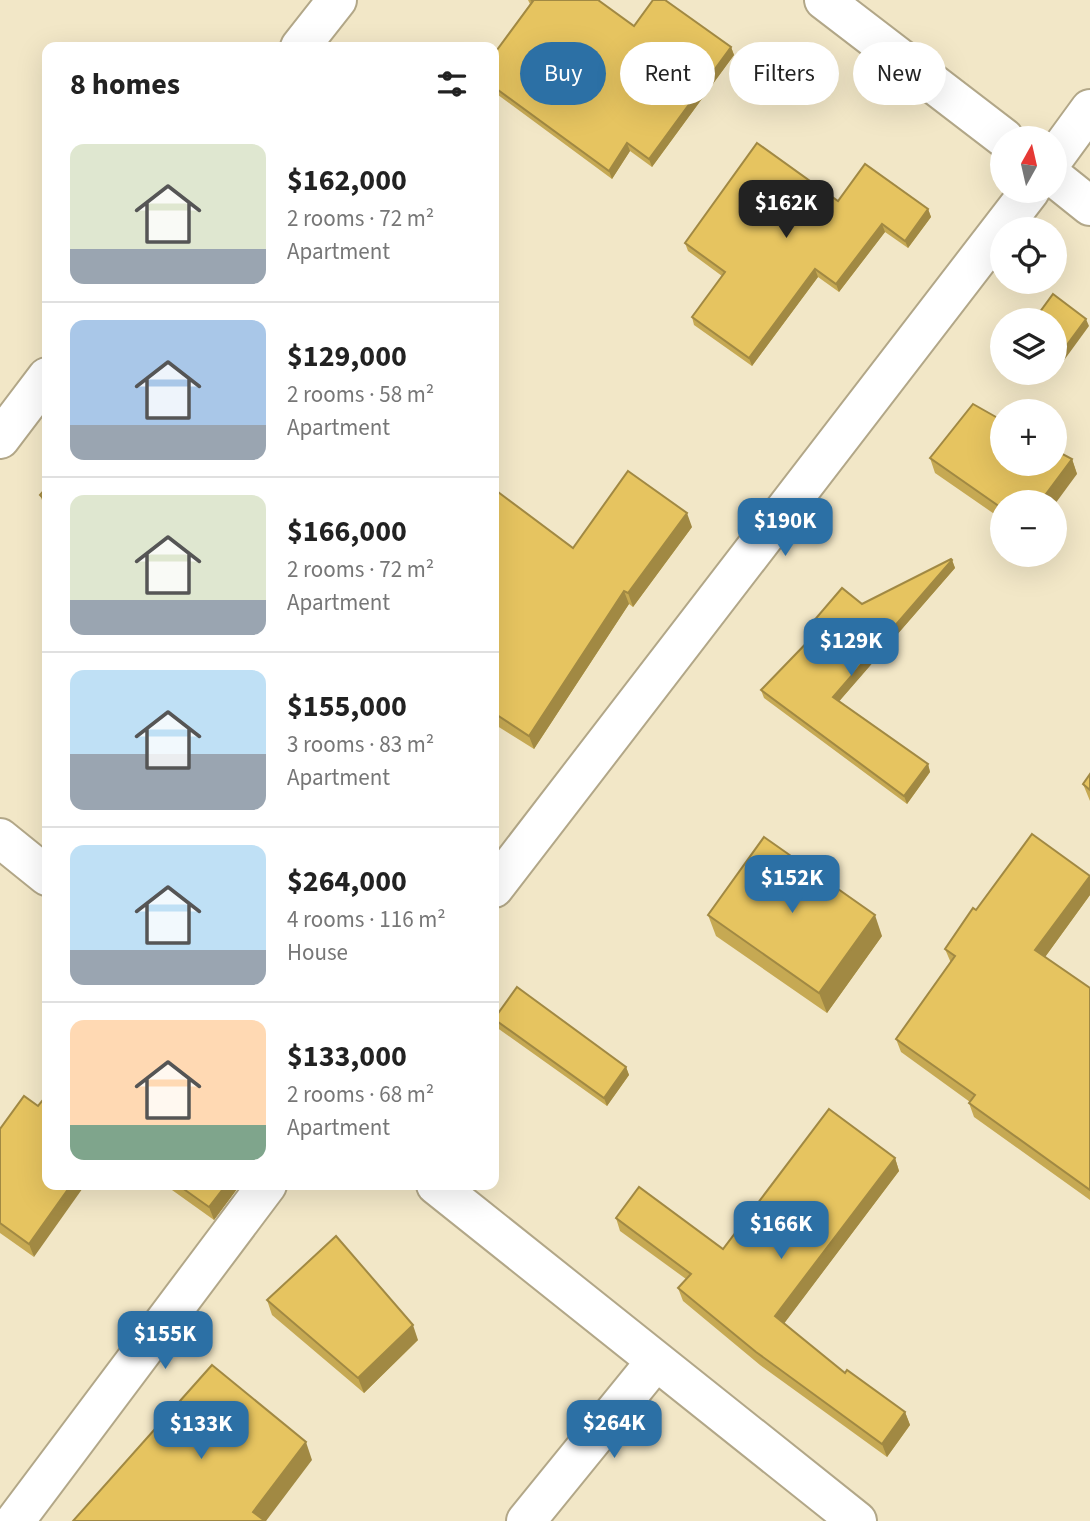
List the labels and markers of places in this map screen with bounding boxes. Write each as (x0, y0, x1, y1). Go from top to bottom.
pin: $162K (737, 180, 835, 240)
pin: $190K (736, 498, 834, 558)
pin: $129K (802, 618, 900, 678)
pin: $152K (743, 856, 841, 915)
pin: $166K (732, 1202, 830, 1261)
pin: $155K (116, 1312, 214, 1371)
pin: $264K (565, 1400, 663, 1460)
pin: $133K (152, 1402, 250, 1461)

